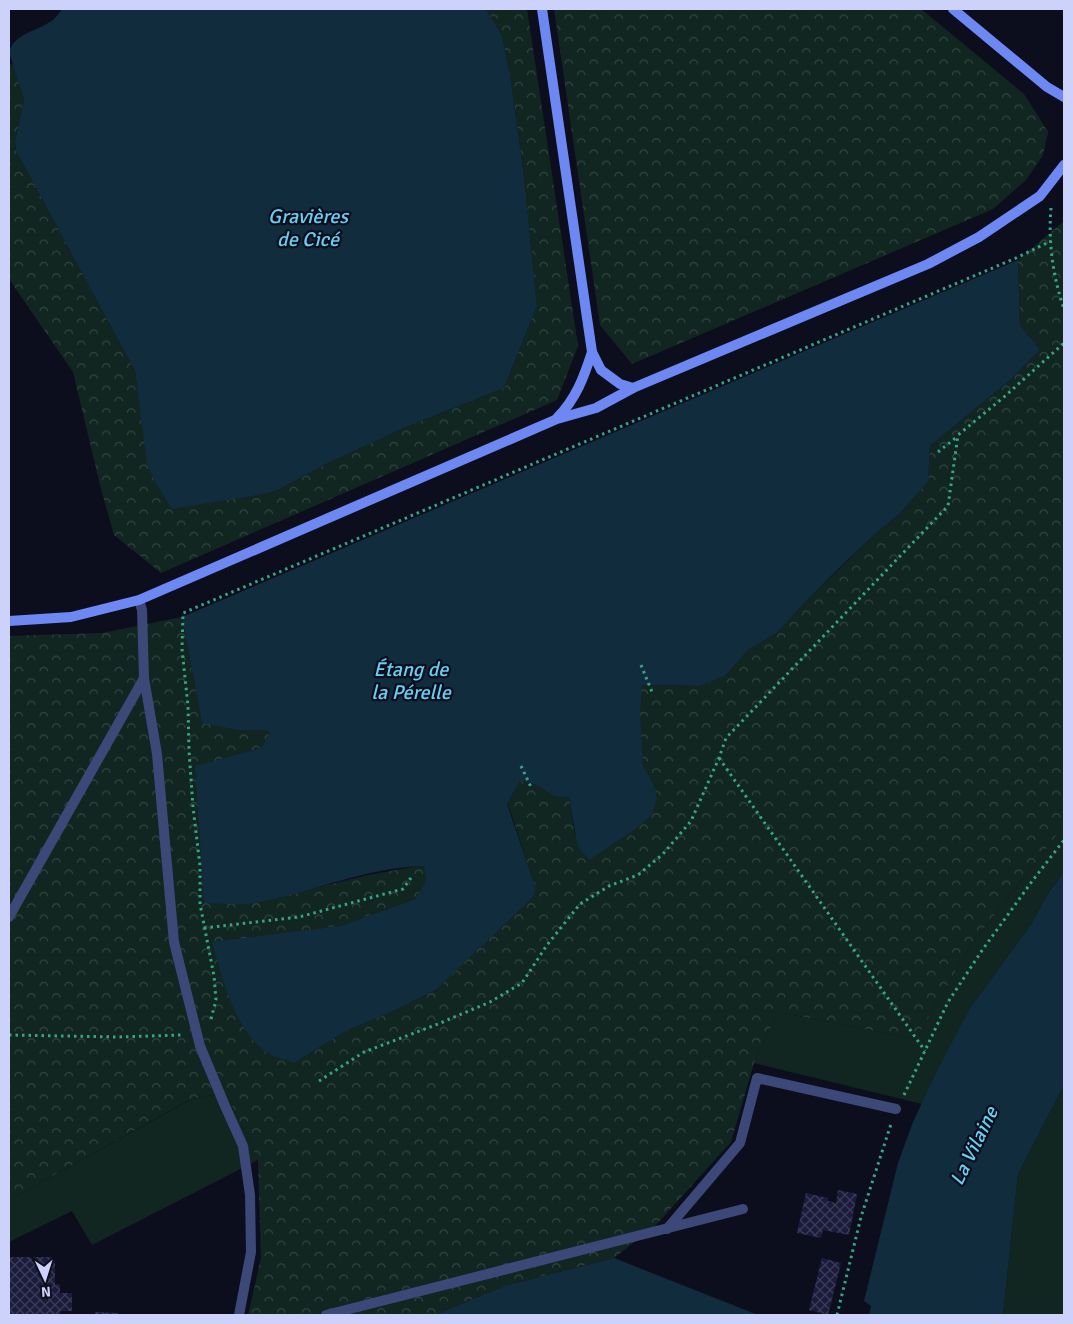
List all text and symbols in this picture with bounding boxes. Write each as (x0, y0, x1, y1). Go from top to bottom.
water label: Gravières de Cicé (268, 204, 350, 252)
water label: Étang de la Pérelle (371, 657, 452, 705)
water label: La Vilaine (944, 1102, 1004, 1189)
north arrow (20, 1254, 70, 1304)
text: N (40, 1283, 51, 1300)

